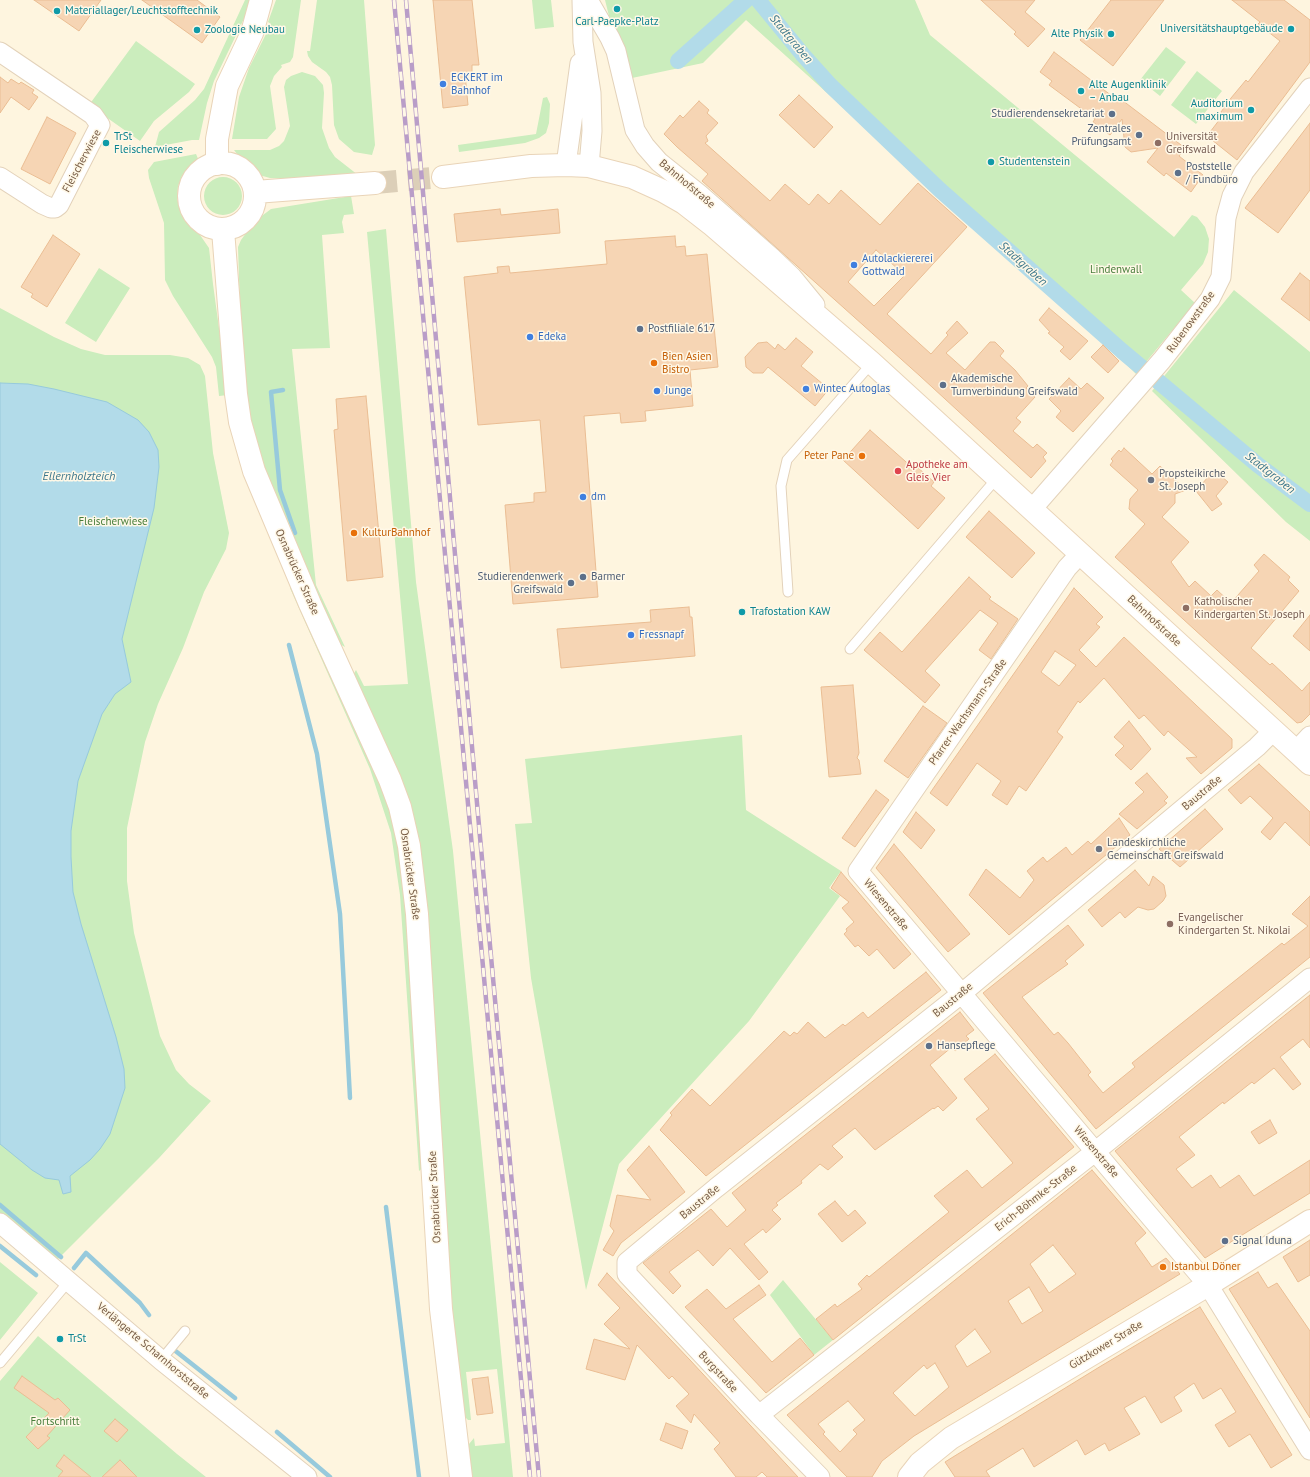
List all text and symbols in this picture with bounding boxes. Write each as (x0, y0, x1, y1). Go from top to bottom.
place label: Materiallager/Leuchtstofftechnik (65, 4, 218, 18)
marker: Carl-Paepke-Platz (612, 4, 622, 14)
marker: Materiallager/Leuchtstofftechnik (52, 6, 62, 16)
water label: Stadtgraben (766, 12, 816, 66)
place label: Carl-Paepke-Platz (575, 15, 659, 29)
place label: Universitätshauptgebäude (1160, 22, 1283, 36)
place label: Zoologie Neubau (205, 23, 285, 37)
marker: Universitätshauptgebäude (1286, 24, 1296, 34)
marker: Zoologie Neubau (192, 25, 202, 35)
place label: Alte Physik (1051, 27, 1103, 41)
marker: Alte Physik (1106, 29, 1116, 39)
place label: ECKERT im Bahnhof (451, 71, 503, 97)
place label: Alte Augenklinik – Anbau (1089, 78, 1166, 104)
marker: ECKERT im Bahnhof (438, 79, 448, 89)
marker: Alte Augenklinik – Anbau (1076, 86, 1086, 96)
place label: Auditorium maximum (1191, 97, 1243, 123)
marker: Auditorium maximum (1246, 105, 1256, 115)
place label: Studierendensekretariat (991, 107, 1104, 121)
marker: Studierendensekretariat (1107, 109, 1117, 119)
place label: Zentrales Prüfungsamt (1071, 122, 1131, 148)
street label: Fleischerwiese (60, 127, 104, 195)
place label: TrSt Fleischerwiese (114, 130, 183, 156)
marker: Zentrales Prüfungsamt (1134, 130, 1144, 140)
place label: Universität Greifswald (1166, 130, 1217, 156)
marker: TrSt Fleischerwiese (101, 138, 111, 148)
marker: Universität Greifswald (1153, 138, 1163, 148)
place label: Studentenstein (999, 155, 1070, 169)
street label: Bahnhofstraße (656, 157, 718, 211)
marker: Studentenstein (986, 157, 996, 167)
place label: Poststelle / Fundbüro (1186, 160, 1238, 186)
marker: Poststelle / Fundbüro (1173, 168, 1183, 178)
water label: Stadtgraben (996, 239, 1050, 289)
place label: Autolackiererei Gottwald (862, 252, 933, 278)
marker: Autolackiererei Gottwald (849, 260, 859, 270)
park label: Lindenwall (1090, 263, 1142, 277)
street label: Rubenowstraße (1164, 288, 1218, 356)
place label: Postfiliale 617 (648, 322, 715, 336)
marker: Postfiliale 617 (635, 324, 645, 334)
place label: Edeka (538, 330, 566, 344)
marker: Edeka (525, 332, 535, 342)
place label: Bien Asien Bistro (662, 350, 712, 376)
marker: Bien Asien Bistro (649, 358, 659, 368)
place label: Akademische Turnverbindung Greifswald (951, 372, 1078, 398)
marker: Akademische Turnverbindung Greifswald (938, 380, 948, 390)
place label: Wintec Autoglas (814, 382, 890, 396)
place label: Junge (665, 384, 692, 398)
marker: Wintec Autoglas (801, 384, 811, 394)
marker: Junge (652, 386, 662, 396)
place label: Peter Pane (804, 449, 854, 463)
water label: Stadtgraben (1242, 449, 1298, 497)
marker: Peter Pane (857, 451, 867, 461)
place label: Apotheke am Gleis Vier (906, 458, 968, 484)
marker: Apotheke am Gleis Vier (893, 466, 903, 476)
place label: Propsteikirche St. Joseph (1159, 467, 1226, 493)
water label: Ellernholzteich (43, 470, 115, 484)
marker: Propsteikirche St. Joseph (1146, 475, 1156, 485)
place label: dm (591, 490, 606, 504)
marker: dm (578, 492, 588, 502)
park label: Fleischerwiese (78, 515, 148, 529)
place label: KulturBahnhof (362, 526, 430, 540)
street label: Osnabrücker Straße (272, 527, 322, 617)
marker: KulturBahnhof (349, 528, 359, 538)
place label: Studierendenwerk Greifswald (478, 570, 563, 596)
place label: Barmer (591, 570, 625, 584)
marker: Barmer (578, 572, 588, 582)
marker: Studierendenwerk Greifswald (566, 578, 576, 588)
street label: Bahnhofstraße (1124, 593, 1184, 649)
place label: Katholischer Kindergarten St. Joseph (1194, 595, 1305, 621)
marker: Katholischer Kindergarten St. Joseph (1181, 603, 1191, 613)
place label: Trafostation KAW (750, 605, 830, 619)
marker: Trafostation KAW (737, 607, 747, 617)
place label: Fressnapf (639, 628, 684, 642)
marker: Fressnapf (626, 630, 636, 640)
street label: Pfarrer-Wachsmann-Straße (926, 656, 1010, 768)
street label: Baustraße (1180, 773, 1224, 813)
street label: Osnabrücker Straße (397, 827, 423, 921)
place label: Landeskirchliche Gemeinschaft Greifswald (1107, 836, 1224, 862)
marker: Landeskirchliche Gemeinschaft Greifswald (1094, 844, 1104, 854)
street label: Wiesenstraße (861, 876, 911, 934)
place label: Evangelischer Kindergarten St. Nikolai (1178, 911, 1291, 937)
marker: Evangelischer Kindergarten St. Nikolai (1165, 919, 1175, 929)
street label: Baustraße (930, 980, 976, 1020)
place label: Hansepflege (937, 1039, 995, 1053)
marker: Hansepflege (924, 1041, 934, 1051)
street label: Wiesenstraße (1071, 1123, 1121, 1181)
street label: Osnabrücker Straße (426, 1150, 444, 1244)
street label: Erich-Böhmke-Straße (992, 1162, 1080, 1234)
street label: Baustraße (677, 1182, 723, 1222)
place label: Signal Iduna (1233, 1234, 1292, 1248)
marker: Signal Iduna (1220, 1236, 1230, 1246)
place label: Istanbul Döner (1171, 1260, 1240, 1274)
marker: Istanbul Döner (1158, 1262, 1168, 1272)
street label: Verlängerte Scharnhorststraße (94, 1300, 212, 1402)
street label: Gützkower Straße (1067, 1318, 1145, 1372)
place label: TrSt (68, 1332, 86, 1346)
marker: TrSt (55, 1334, 65, 1344)
street label: Burgstraße (696, 1349, 740, 1395)
park label: Fortschritt (30, 1415, 80, 1429)

